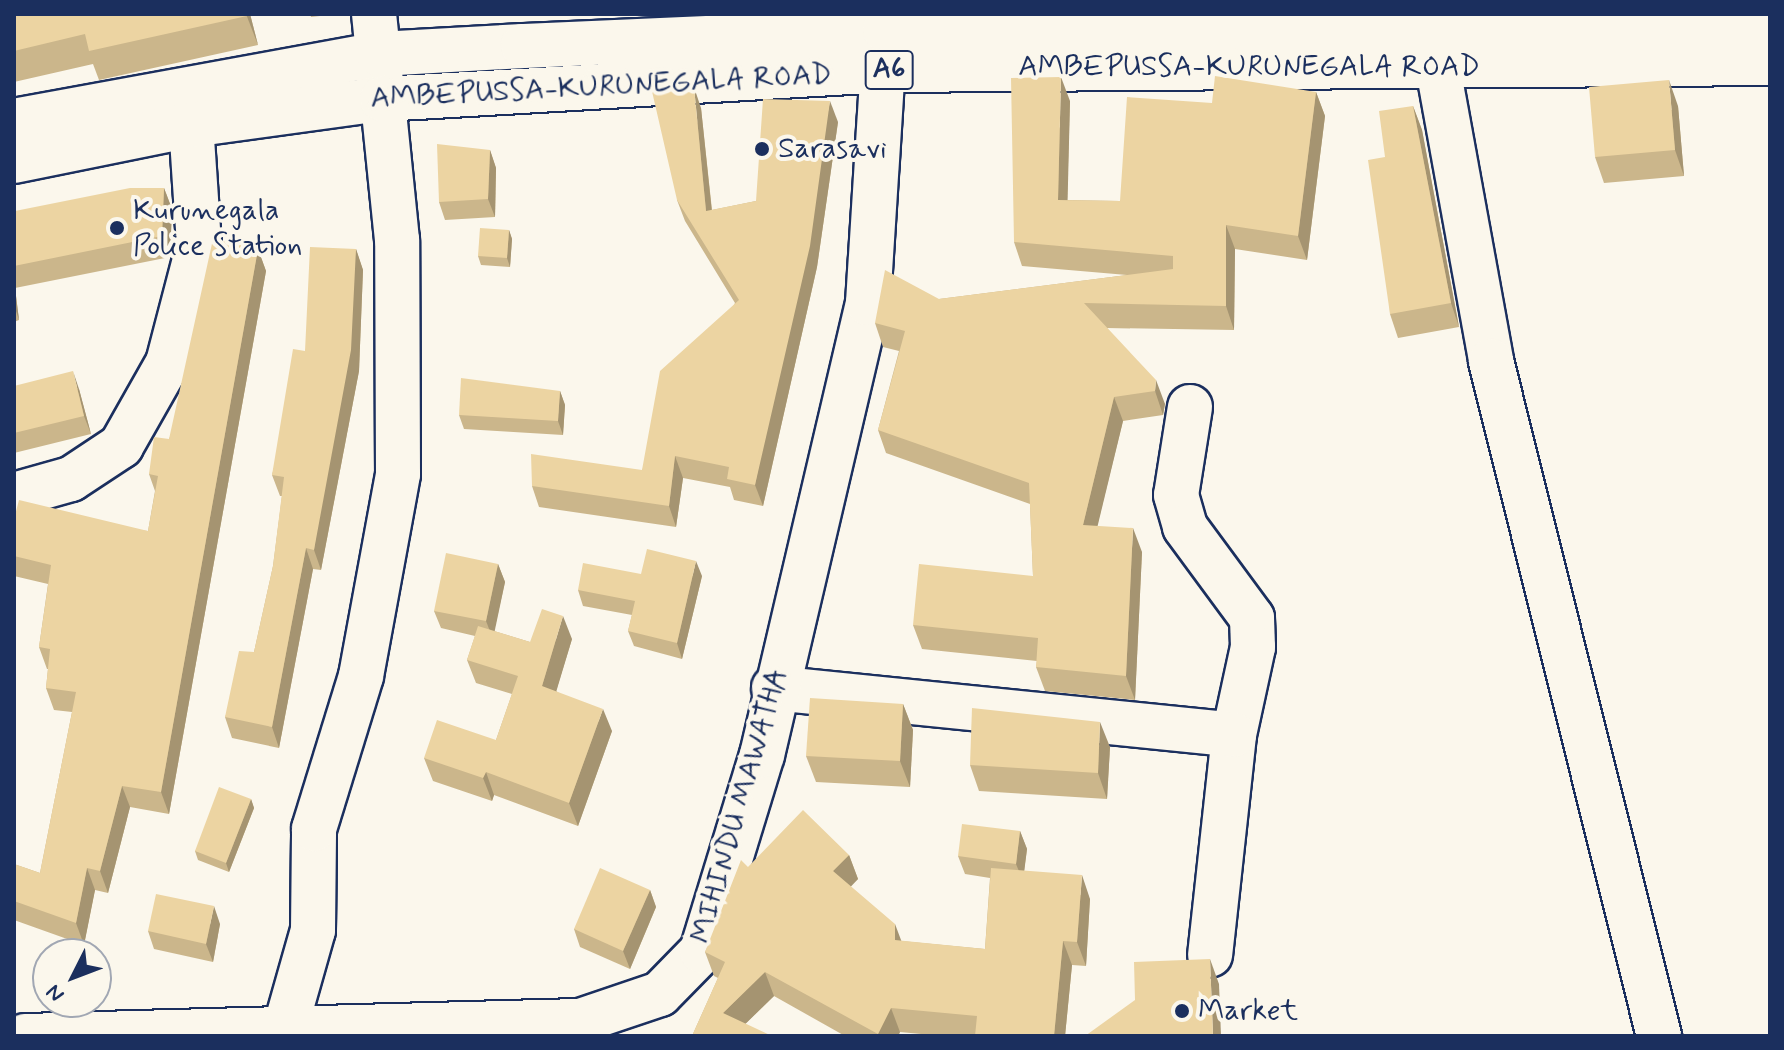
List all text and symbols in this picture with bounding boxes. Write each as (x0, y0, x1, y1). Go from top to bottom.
road number: A6 (863, 46, 915, 94)
street label: AMBEPUSSA-KURUNEGALA ROAD (1019, 49, 1479, 85)
street label: AMBEPUSSA-KURUNEGALA ROAD (371, 57, 831, 117)
place label: Sarasavi (778, 131, 887, 167)
marker: Sarasavi (753, 140, 771, 158)
place label: Kurunegala Police Station (133, 193, 301, 264)
marker: Kurunegala Police Station (108, 219, 126, 237)
street label: MIHINDU MAWATHA (683, 663, 797, 949)
north arrow (32, 938, 112, 1018)
text: N (40, 978, 71, 1008)
place label: Market (1198, 993, 1298, 1029)
marker: Market (1173, 1002, 1191, 1020)

